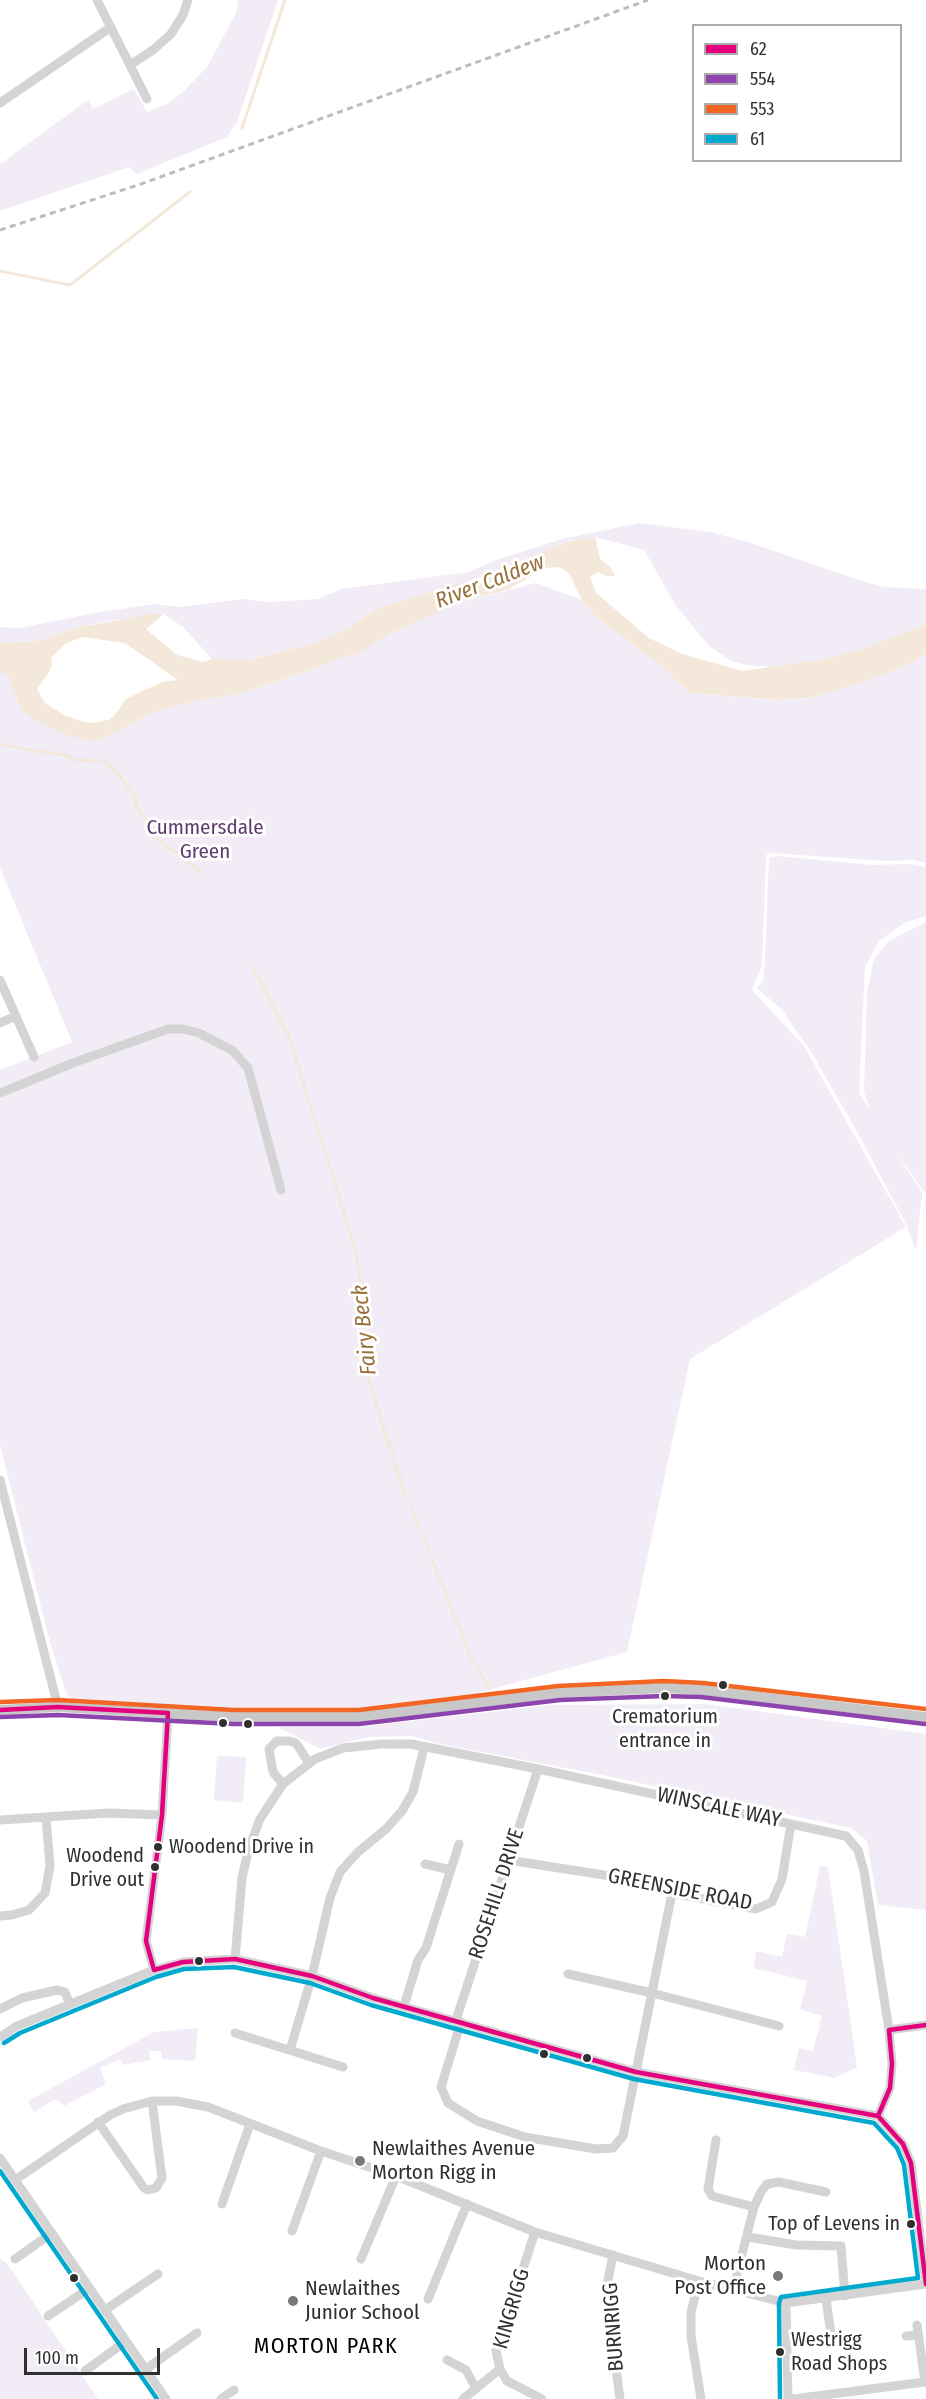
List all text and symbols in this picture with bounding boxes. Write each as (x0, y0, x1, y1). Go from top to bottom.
legend (692, 24, 902, 162)
text: 62 (750, 38, 767, 60)
text: 554 (750, 68, 775, 90)
text: 553 (750, 98, 774, 120)
text: 61 (750, 128, 765, 150)
water label: River Caldew (432, 549, 548, 615)
park label: Cummersdale Green (146, 815, 264, 865)
water label: Fairy Beck (347, 1283, 383, 1377)
unlabelled marker (717, 1679, 729, 1691)
marker: Crematorium entrance in (659, 1690, 671, 1702)
place label: Crematorium entrance in (612, 1705, 718, 1752)
unlabelled marker (217, 1717, 229, 1729)
unlabelled marker (242, 1718, 254, 1730)
street label: WINSCALE WAY (655, 1783, 783, 1833)
street label: ROSEHILL DRIVE (464, 1825, 530, 1963)
place label: Woodend Drive in (169, 1835, 314, 1859)
marker: Woodend Drive in (152, 1841, 164, 1853)
place label: Woodend Drive out (66, 1844, 144, 1891)
marker: Woodend Drive out (149, 1861, 161, 1873)
street label: GREENSIDE ROAD (606, 1864, 754, 1916)
unlabelled marker (193, 1955, 205, 1967)
unlabelled marker (538, 2048, 550, 2060)
unlabelled marker (581, 2052, 593, 2064)
place label: Newlaithes Avenue Morton Rigg in (372, 2136, 535, 2186)
marker: Newlaithes Avenue Morton Rigg in (353, 2154, 367, 2168)
place label: Top of Levens in (768, 2212, 900, 2236)
marker: Top of Levens in (905, 2218, 917, 2230)
place label: Morton Post Office (674, 2251, 766, 2301)
street label: KINGRIGG (489, 2266, 535, 2352)
marker: Morton Post Office (771, 2269, 785, 2283)
unlabelled marker (68, 2272, 80, 2284)
place label: Newlaithes Junior School (305, 2276, 419, 2326)
street label: BURNRIGG (598, 2282, 630, 2372)
marker: Newlaithes Junior School (286, 2294, 300, 2308)
place label: Westrigg Road Shops (791, 2328, 887, 2375)
district label: MORTON PARK (254, 2334, 398, 2360)
scale bar (27, 2336, 164, 2374)
marker: Westrigg Road Shops (774, 2346, 786, 2358)
text: 100 m (35, 2347, 79, 2369)

